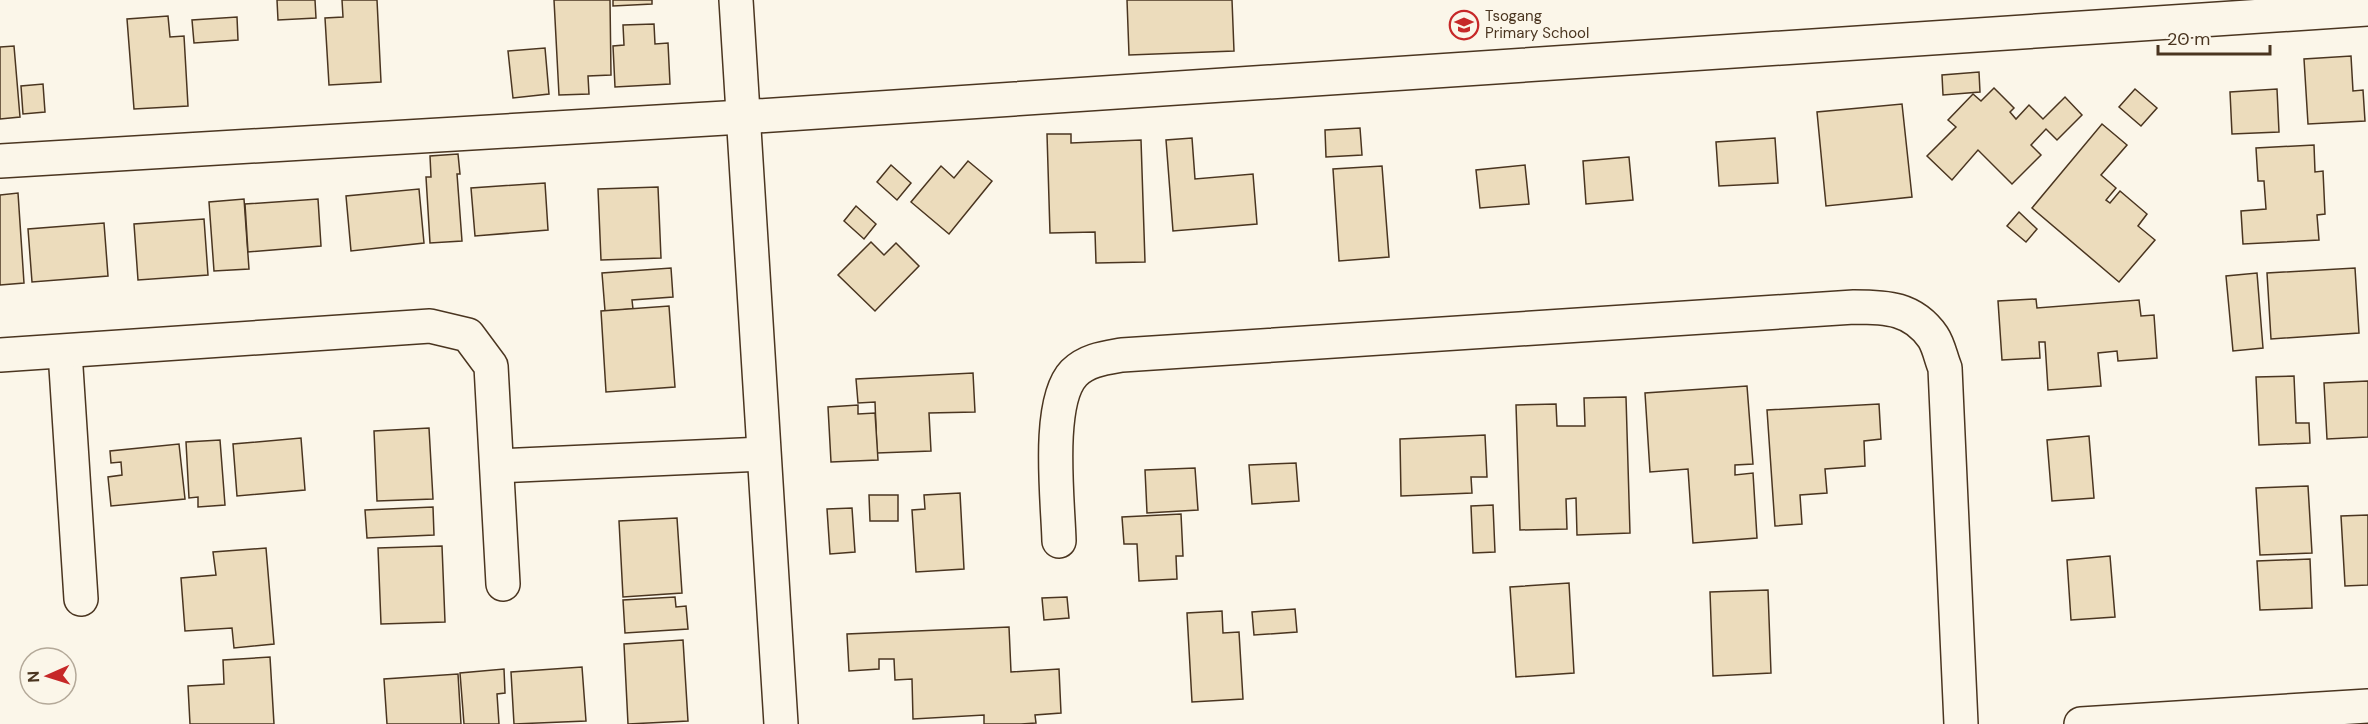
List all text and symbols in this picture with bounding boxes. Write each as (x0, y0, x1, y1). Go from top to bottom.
place label: Tsogang Primary School (1485, 6, 1589, 43)
school or university icon: Tsogang Primary School (1448, 9, 1480, 41)
scale bar (2158, 18, 2270, 56)
text: 20 m (2167, 27, 2210, 51)
north arrow (18, 646, 78, 706)
text: N (23, 670, 44, 683)

